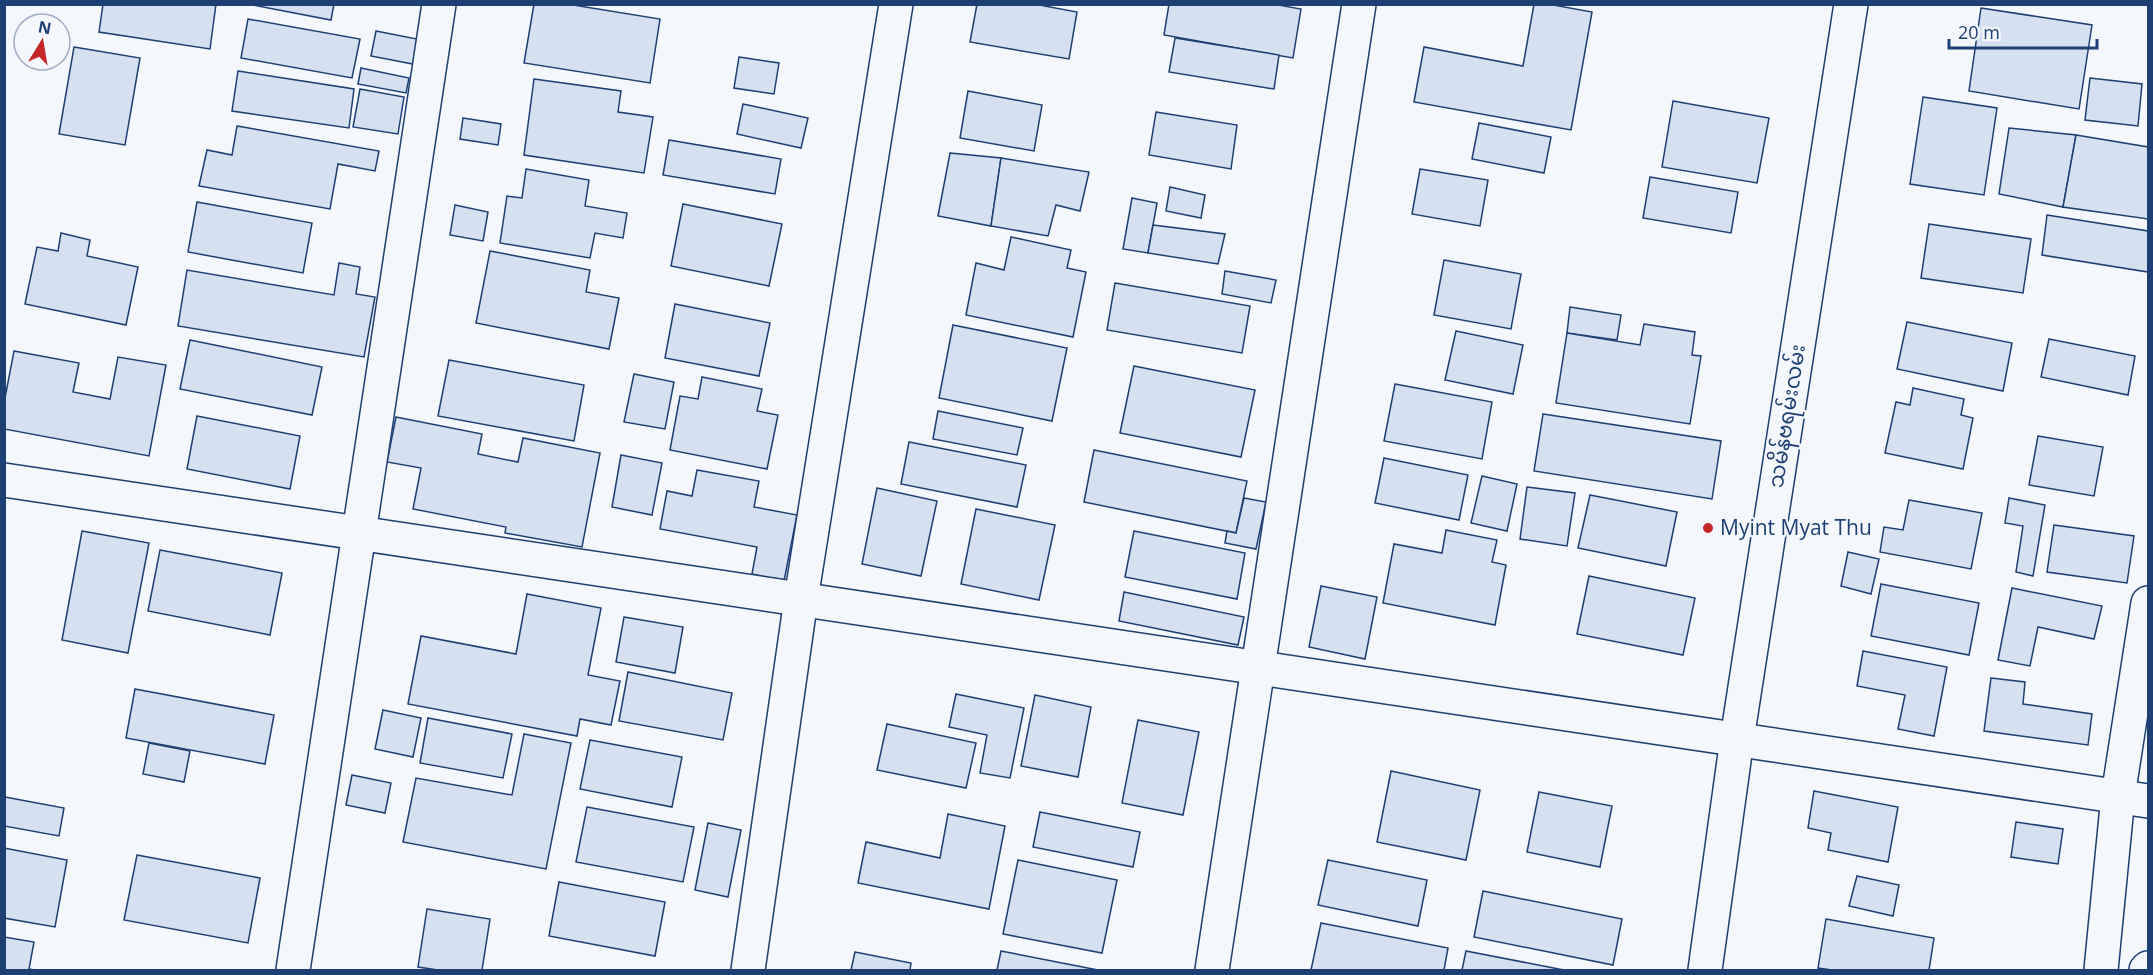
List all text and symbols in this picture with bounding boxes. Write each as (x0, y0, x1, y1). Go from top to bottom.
north arrow (12, 12, 72, 72)
scale bar (1949, 12, 2098, 50)
text: N (36, 15, 53, 39)
text: 20 m (1958, 20, 2000, 44)
street label: သမိန်ဗရမ်းလမ်း (1760, 342, 1815, 490)
place label: Myint Myat Thu (1720, 513, 1872, 541)
marker: Myint Myat Thu (1701, 521, 1715, 535)

